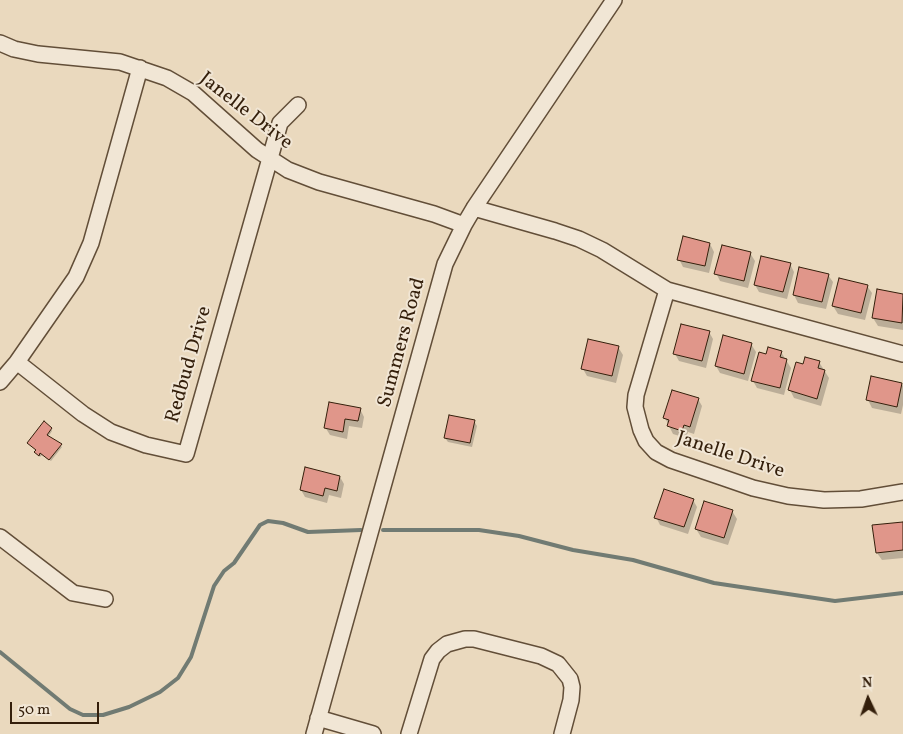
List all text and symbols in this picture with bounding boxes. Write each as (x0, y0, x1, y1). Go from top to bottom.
street label: Janelle Drive (193, 68, 297, 156)
street label: Summers Road (374, 276, 432, 410)
street label: Redbud Drive (162, 304, 218, 426)
street label: Janelle Drive (673, 427, 787, 485)
north arrow (843, 674, 893, 724)
text: N (862, 674, 873, 693)
scale bar (12, 692, 101, 724)
text: 50 m (18, 700, 50, 721)

